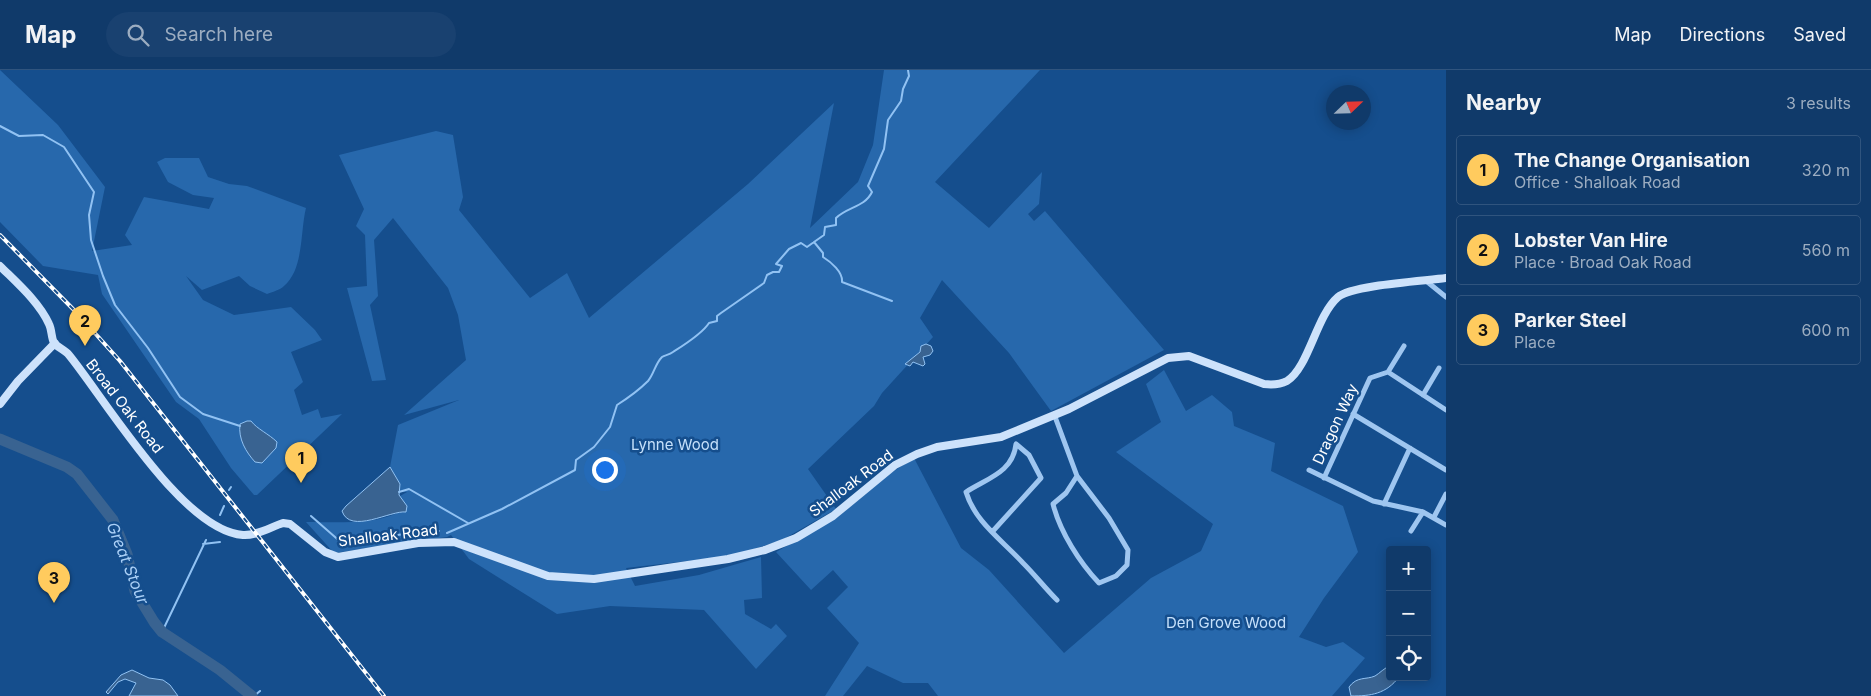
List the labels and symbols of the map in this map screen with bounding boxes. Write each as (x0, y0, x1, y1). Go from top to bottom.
north arrow (1326, 85, 1371, 130)
pin: 2 (69, 305, 101, 346)
street label: Broad Oak Road (82, 355, 168, 457)
street label: Dragon Way (1308, 380, 1362, 467)
park label: Lynne Wood (631, 435, 719, 454)
pin: 1 (285, 442, 317, 483)
street label: Shalloak Road (805, 445, 897, 521)
your location (592, 457, 618, 483)
water label: Great Stour (102, 519, 154, 608)
street label: Shalloak Road (337, 519, 439, 551)
pin: 3 (38, 562, 70, 603)
park label: Den Grove Wood (1166, 613, 1286, 632)

